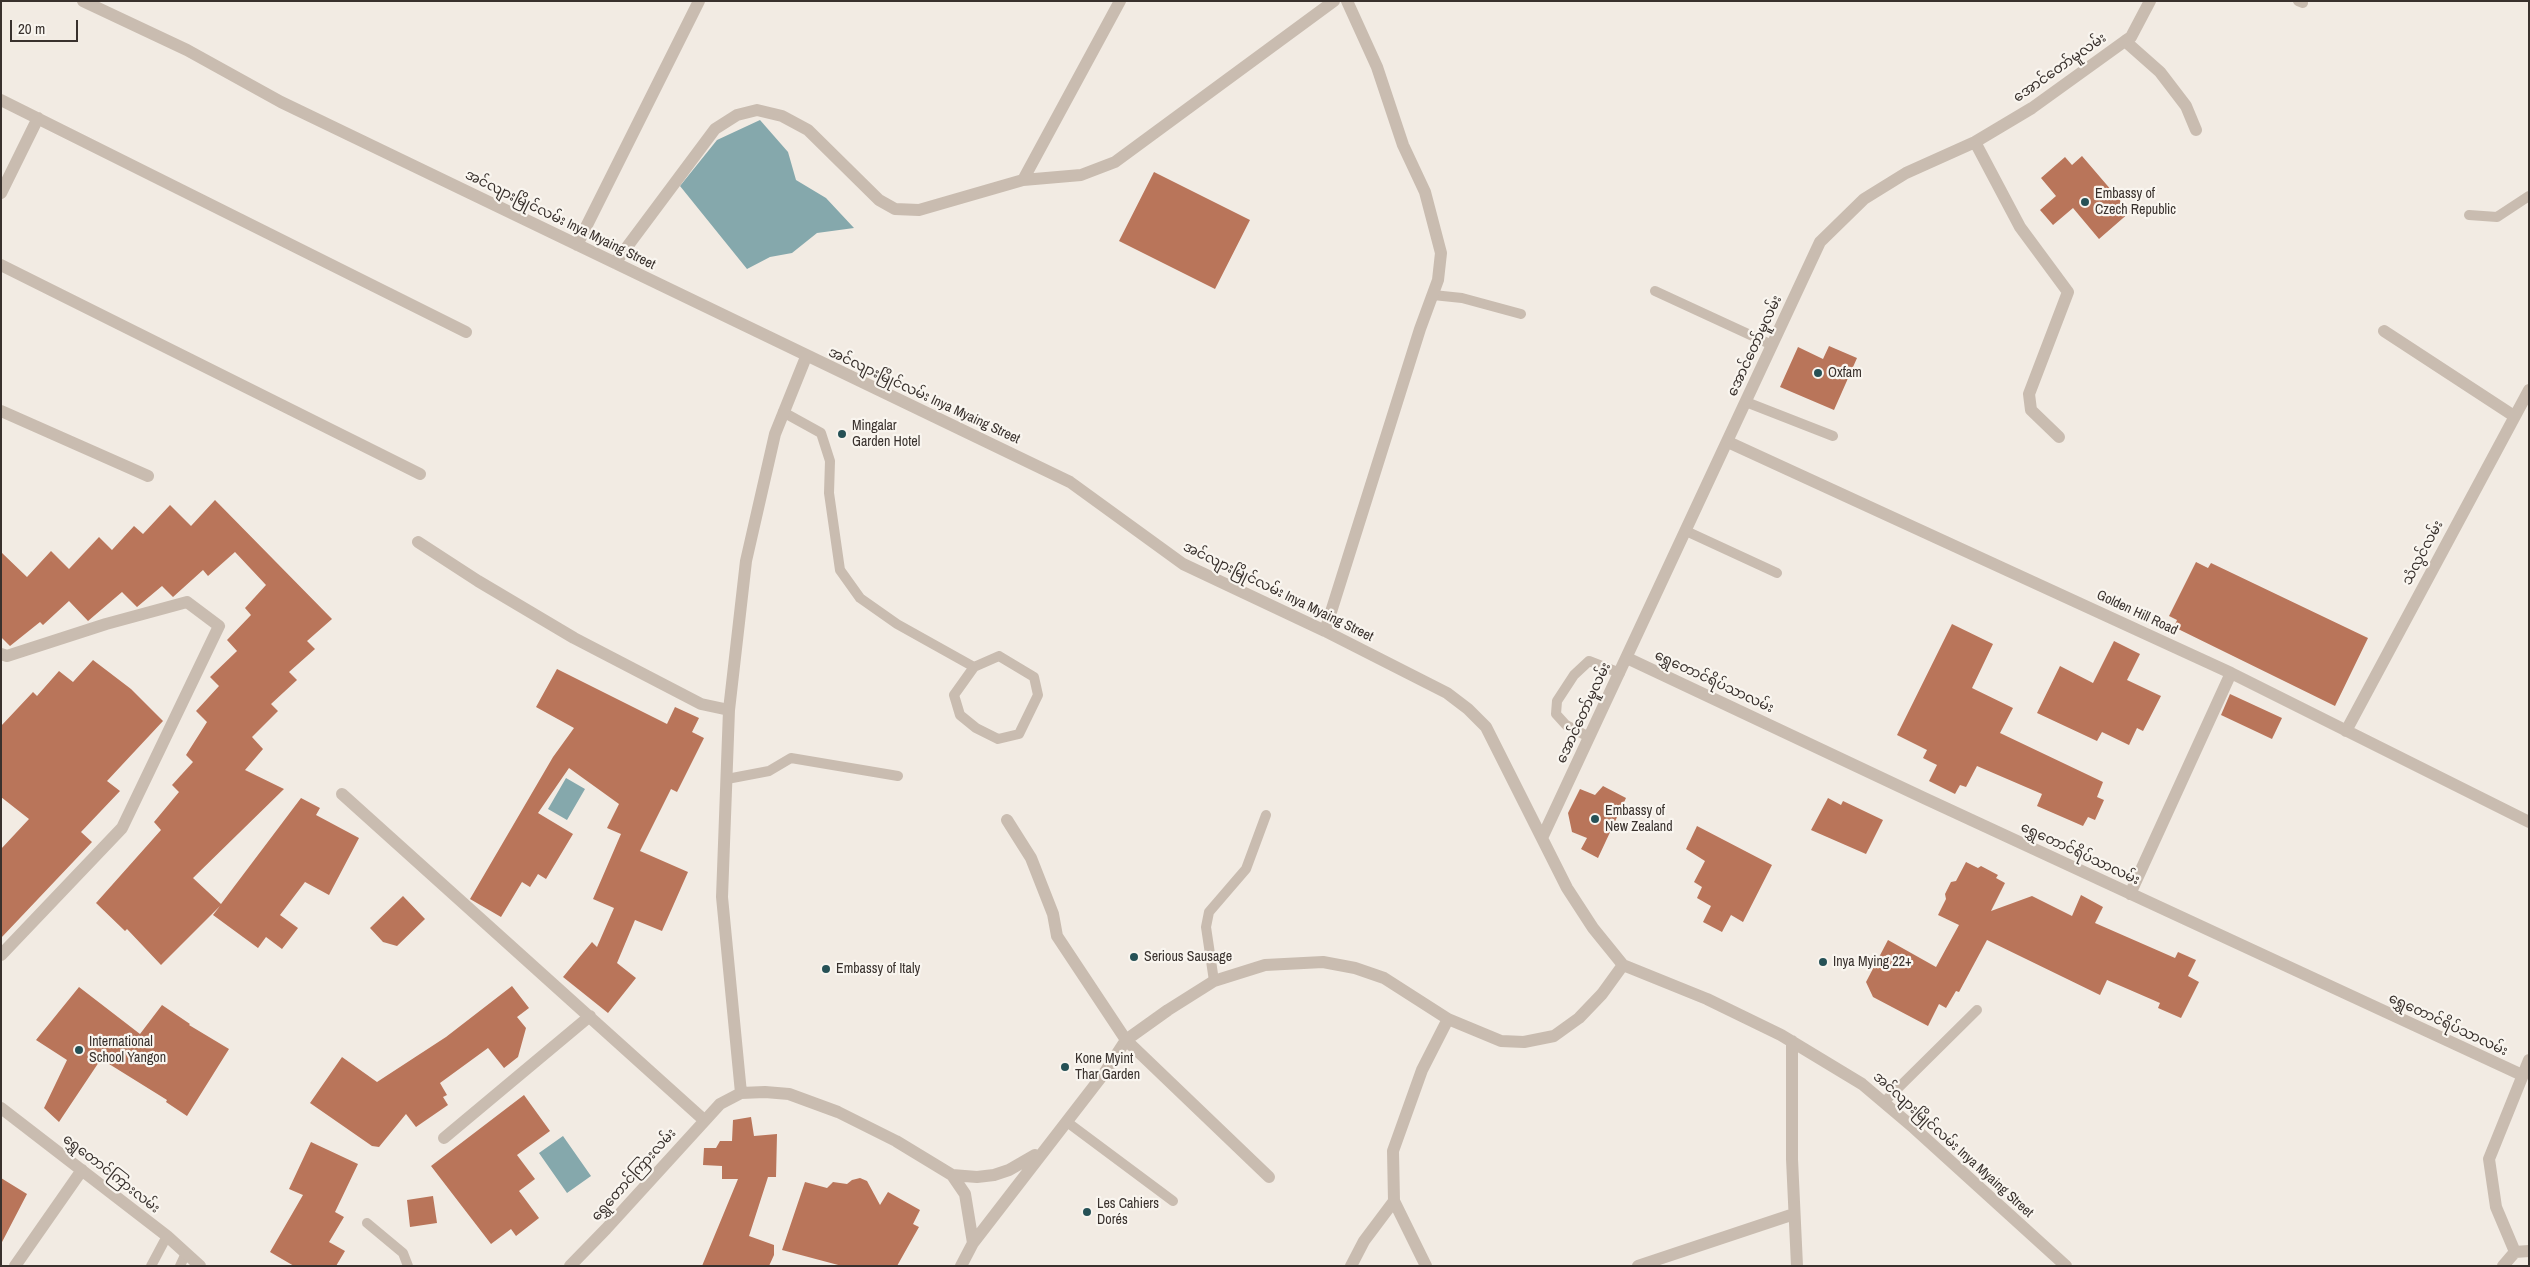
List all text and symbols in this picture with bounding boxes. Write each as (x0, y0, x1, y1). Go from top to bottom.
scale bar (12, 10, 80, 42)
text: 20 m (18, 18, 45, 39)
street label: အောင်တော်မူလမ်း (2010, 30, 2110, 106)
street label: အင်လျားမြိုင်လမ်း Inya Myaing Street (462, 166, 658, 274)
place label: Embassy of Czech Republic (2095, 186, 2176, 218)
marker: Embassy of Czech Republic (2079, 196, 2091, 208)
street label: အောင်တော်မူလမ်း (1724, 293, 1786, 399)
street label: အင်လျားမြိုင်လမ်း Inya Myaing Street (825, 344, 1023, 448)
place label: Oxfam (1828, 365, 1862, 381)
marker: Oxfam (1812, 367, 1824, 379)
place label: Mingalar Garden Hotel (852, 418, 920, 451)
marker: Mingalar Garden Hotel (836, 428, 848, 440)
street label: သံလွင်လမ်း (2399, 518, 2447, 588)
street label: အင်လျားမြိုင်လမ်း Inya Myaing Street (1180, 538, 1376, 646)
street label: Golden Hill Road (2094, 587, 2180, 639)
street label: ရွှေတောင်ရိပ်သာလမ်း (1652, 647, 1776, 717)
street label: အောင်တော်မူလမ်း (1553, 660, 1615, 766)
place label: Embassy of New Zealand (1605, 803, 1673, 836)
marker: Embassy of New Zealand (1589, 813, 1601, 825)
street label: ရွှေတောင်ရိပ်သာလမ်း (2018, 819, 2142, 889)
place label: Serious Sausage (1144, 949, 1232, 965)
marker: Serious Sausage (1128, 951, 1140, 963)
place label: Inya Mying 22+ (1833, 954, 1912, 970)
marker: Inya Mying 22+ (1817, 956, 1829, 968)
place label: Embassy of Italy (836, 961, 920, 977)
marker: Embassy of Italy (820, 963, 832, 975)
street label: ရွှေတောင်ရိပ်သာလမ်း (2386, 990, 2510, 1060)
place label: International School Yangon (89, 1034, 166, 1066)
marker: International School Yangon (73, 1044, 85, 1056)
place label: Kone Myint Thar Garden (1075, 1051, 1140, 1084)
marker: Kone Myint Thar Garden (1059, 1061, 1071, 1073)
street label: အင်လျားမြိုင်လမ်း Inya Myaing Street (1869, 1069, 2037, 1221)
street label: ရွှေတောင်ကြားလမ်း (588, 1125, 680, 1225)
street label: ရွှေတောင်ကြားလမ်း (59, 1131, 163, 1217)
place label: Les Cahiers Dorés (1097, 1196, 1159, 1228)
marker: Les Cahiers Dorés (1081, 1206, 1093, 1218)

